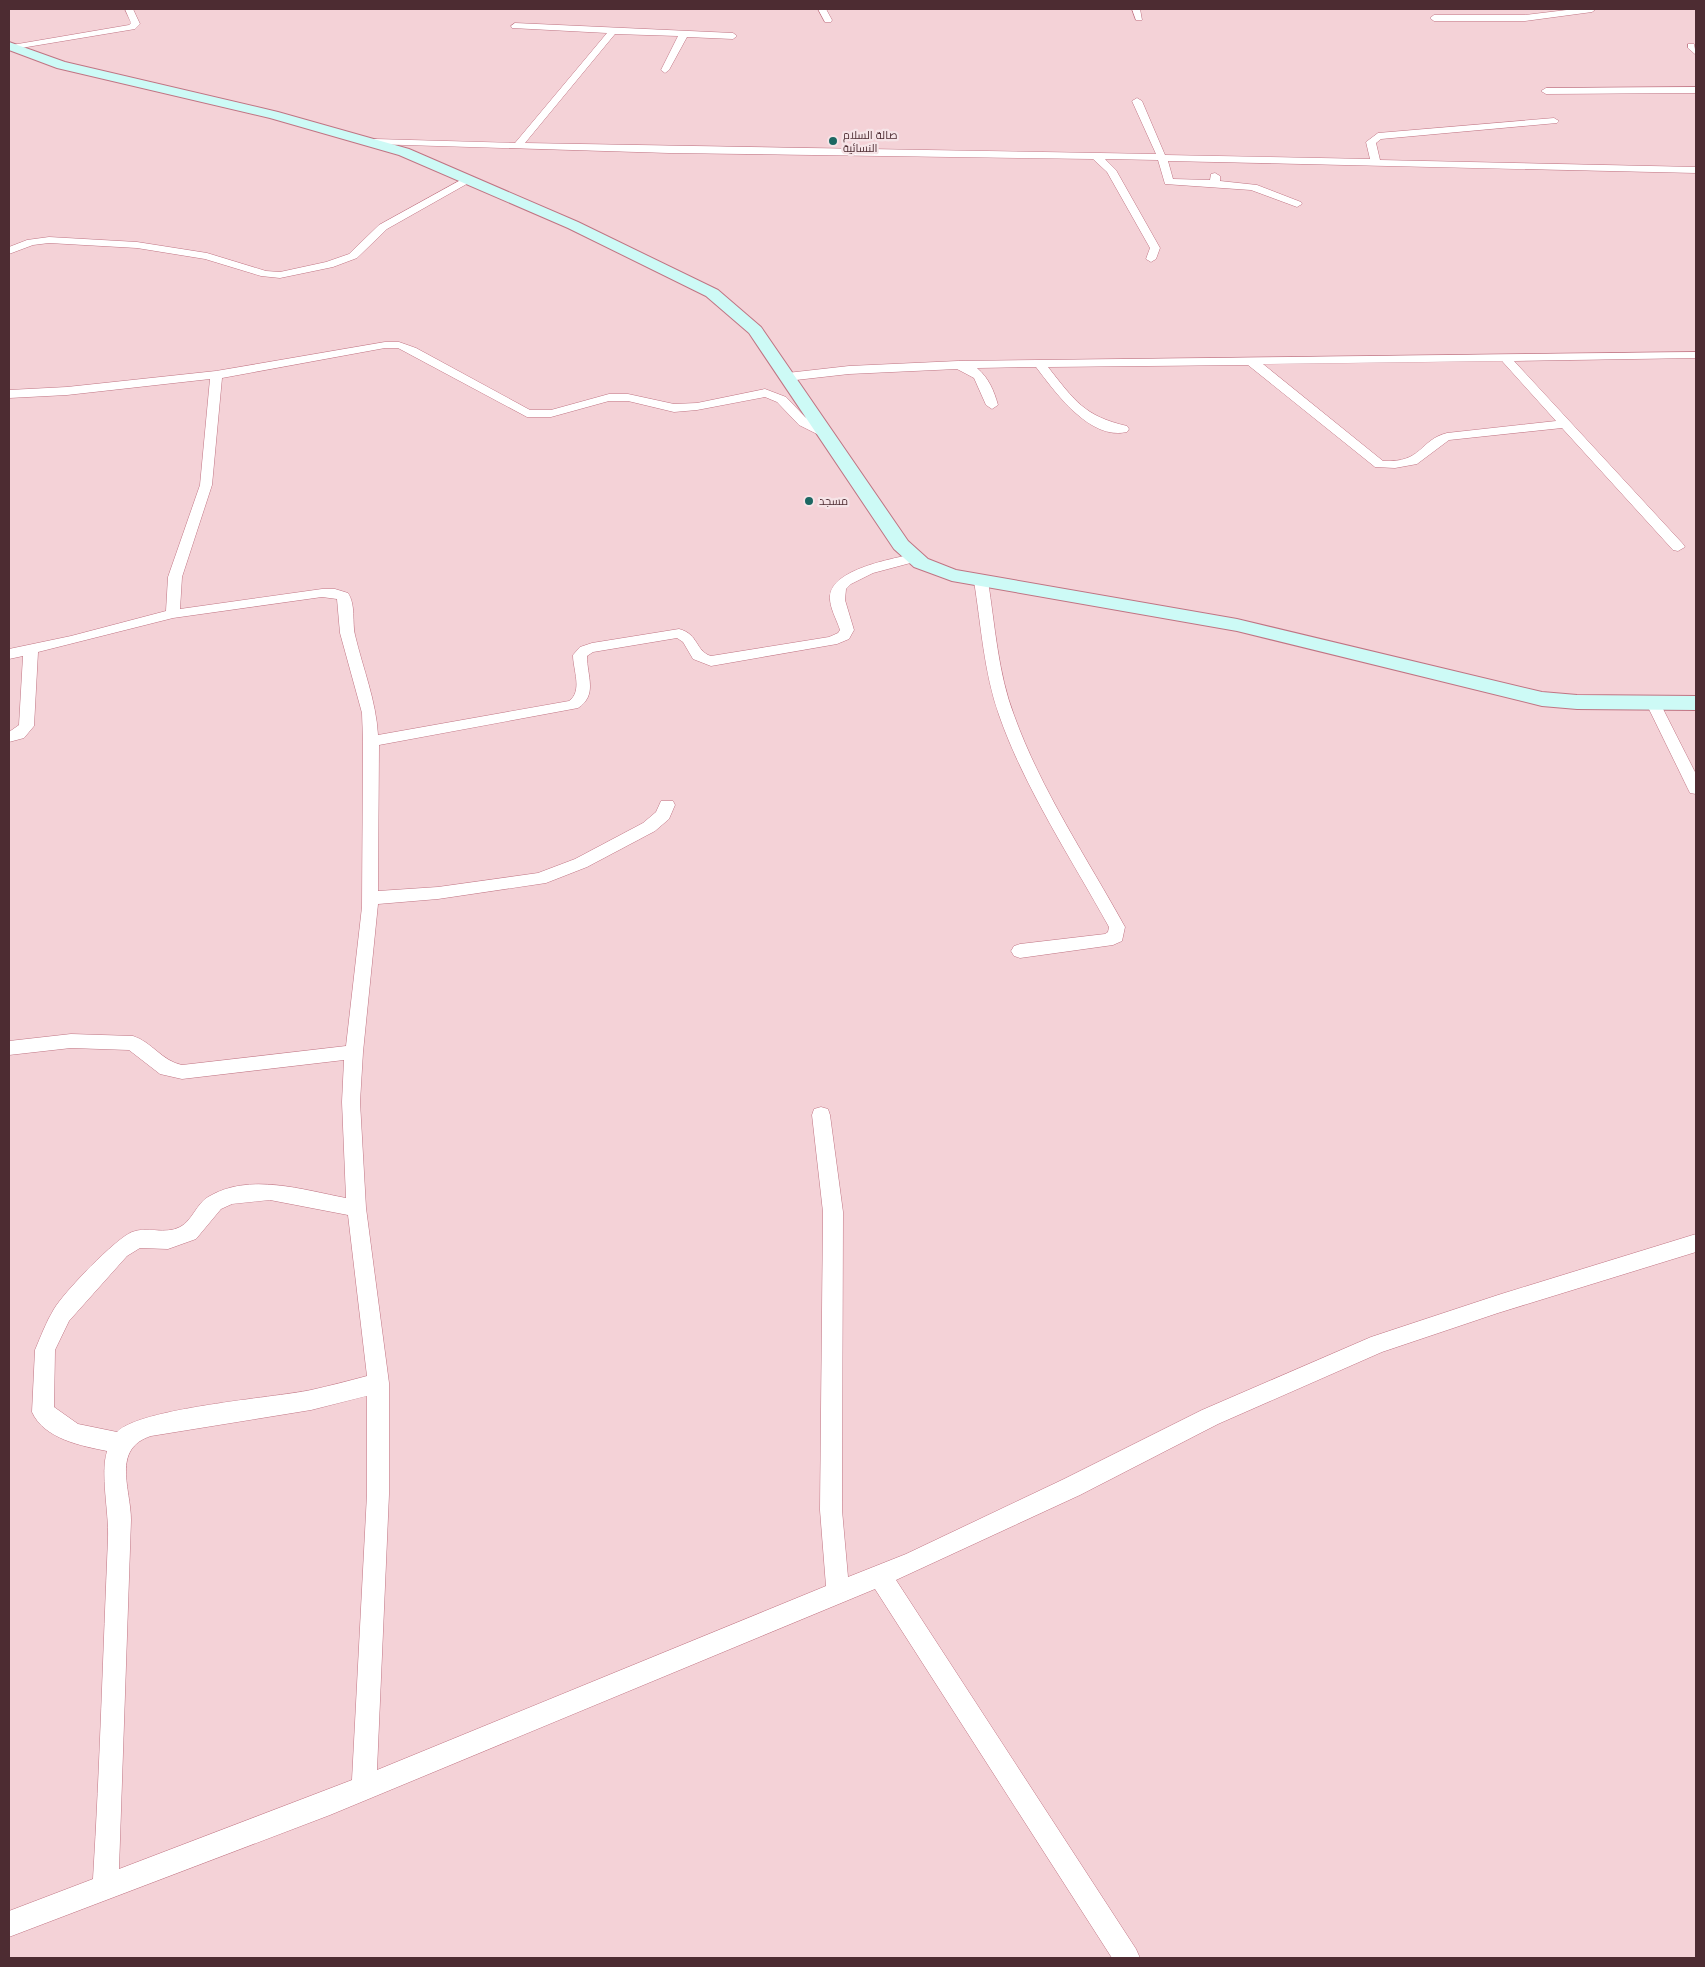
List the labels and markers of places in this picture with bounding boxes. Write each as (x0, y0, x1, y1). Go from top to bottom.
place label: صالة السلام النسائية (843, 129, 897, 154)
marker: صالة السلام النسائية (827, 135, 839, 147)
marker: مسجد (803, 495, 815, 507)
place label: مسجد (819, 495, 848, 507)

